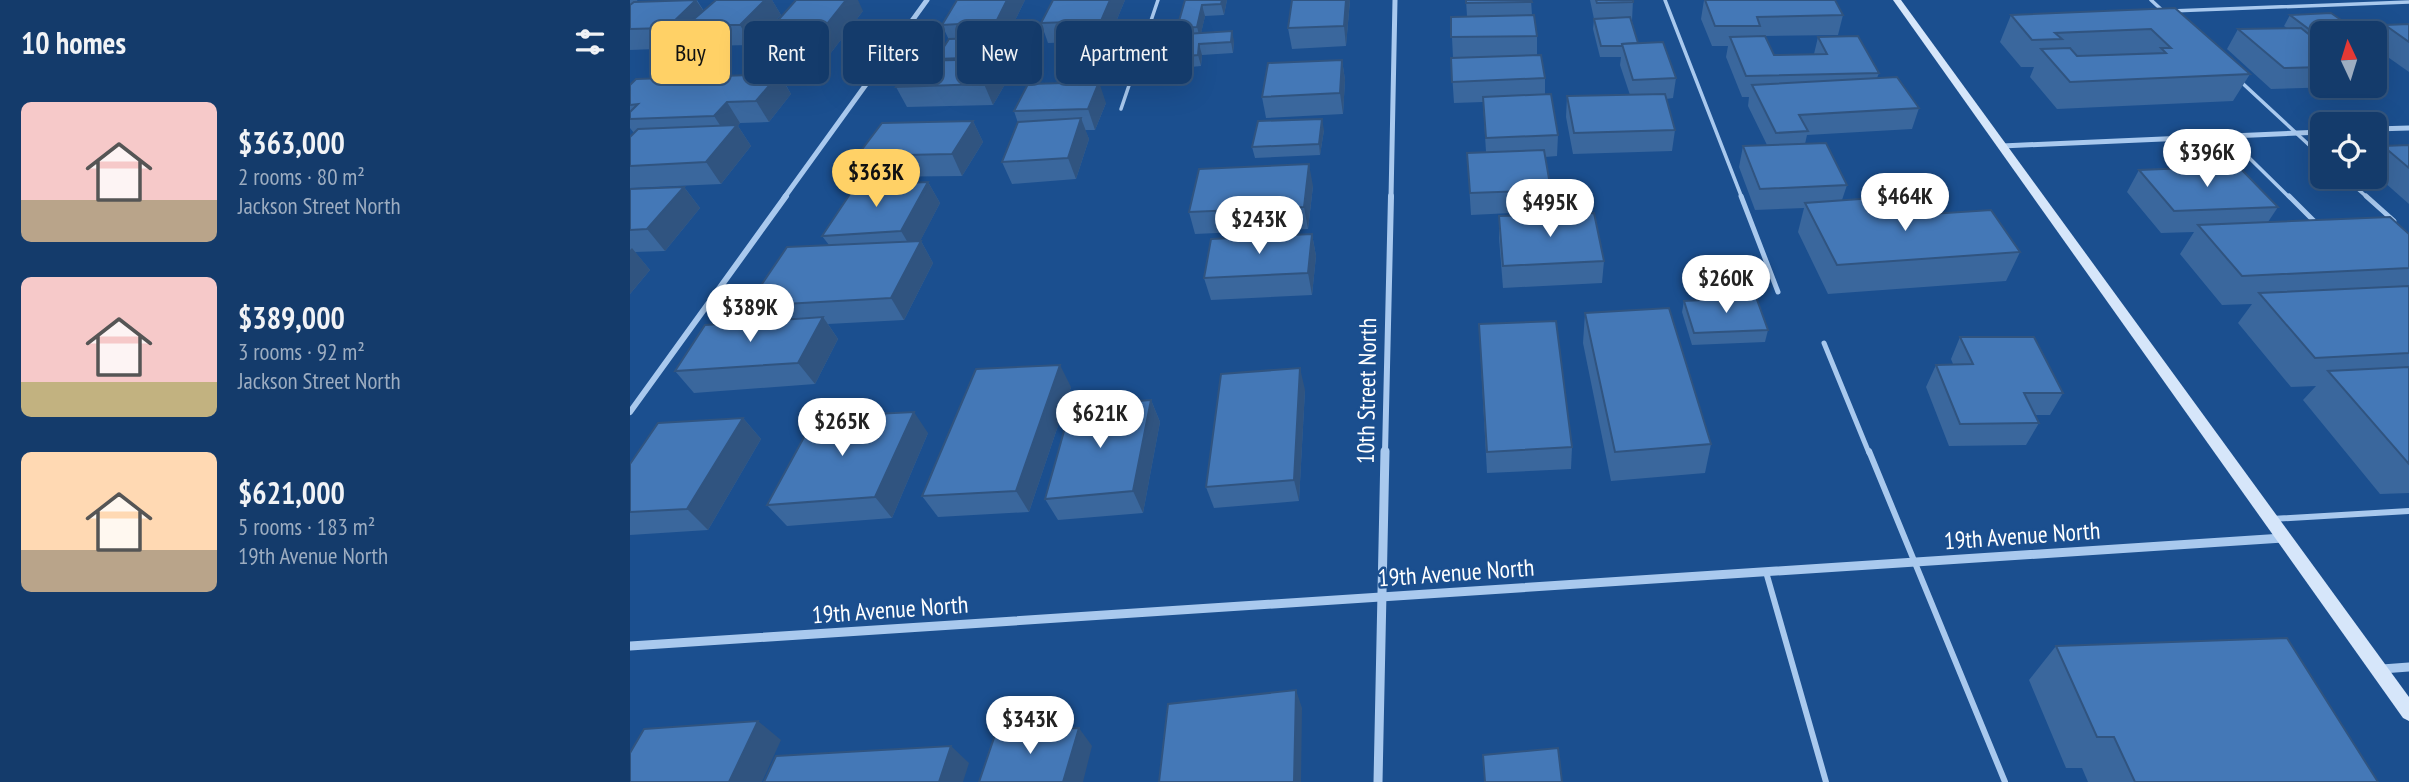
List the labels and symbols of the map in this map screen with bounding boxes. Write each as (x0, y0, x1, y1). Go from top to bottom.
north arrow (2310, 21, 2387, 98)
pin: $396K (2158, 130, 2256, 189)
pin: $363K (827, 150, 925, 209)
pin: $464K (1856, 174, 1954, 233)
pin: $495K (1501, 180, 1599, 239)
pin: $243K (1210, 196, 1308, 256)
pin: $260K (1677, 256, 1775, 315)
pin: $389K (701, 284, 799, 344)
street label: 10th Street North (1350, 318, 1383, 464)
pin: $621K (1051, 391, 1149, 450)
pin: $265K (793, 398, 891, 458)
street label: 19th Avenue North (1943, 515, 2101, 556)
street label: 19th Avenue North (1377, 552, 1535, 593)
street label: 19th Avenue North (811, 589, 969, 630)
pin: $343K (981, 696, 1079, 756)

